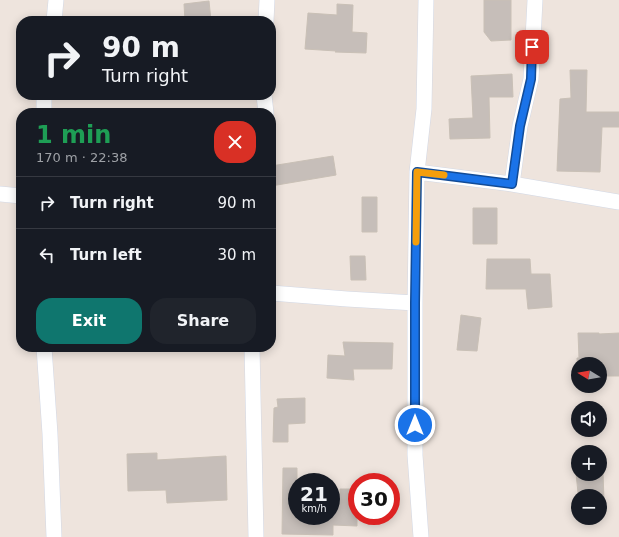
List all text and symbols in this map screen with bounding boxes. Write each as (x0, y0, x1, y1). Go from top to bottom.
pin (515, 30, 549, 64)
text: 90 m (102, 31, 180, 64)
icon: right (36, 32, 88, 84)
icon: arrive (521, 36, 543, 58)
text: Turn right (102, 65, 188, 86)
text: 1 min (36, 121, 111, 149)
button: close (214, 121, 256, 163)
text: 170 m · 22:38 (36, 150, 127, 165)
icon: right (36, 192, 58, 214)
text: Turn right (70, 194, 154, 212)
text: 90 m (218, 194, 256, 212)
icon: left (36, 244, 58, 266)
text: Turn left (70, 246, 142, 264)
text: 30 m (218, 246, 256, 264)
button: Exit (36, 298, 142, 344)
button: Share (150, 298, 256, 344)
north arrow (571, 357, 607, 393)
map controls (571, 357, 607, 525)
button: sound (571, 401, 607, 437)
position arrow (394, 404, 436, 446)
button: + (571, 445, 607, 481)
speed limit sign: 30 (348, 473, 400, 525)
text: 21 (300, 482, 328, 506)
button: − (571, 489, 607, 525)
text: km/h (301, 503, 327, 514)

